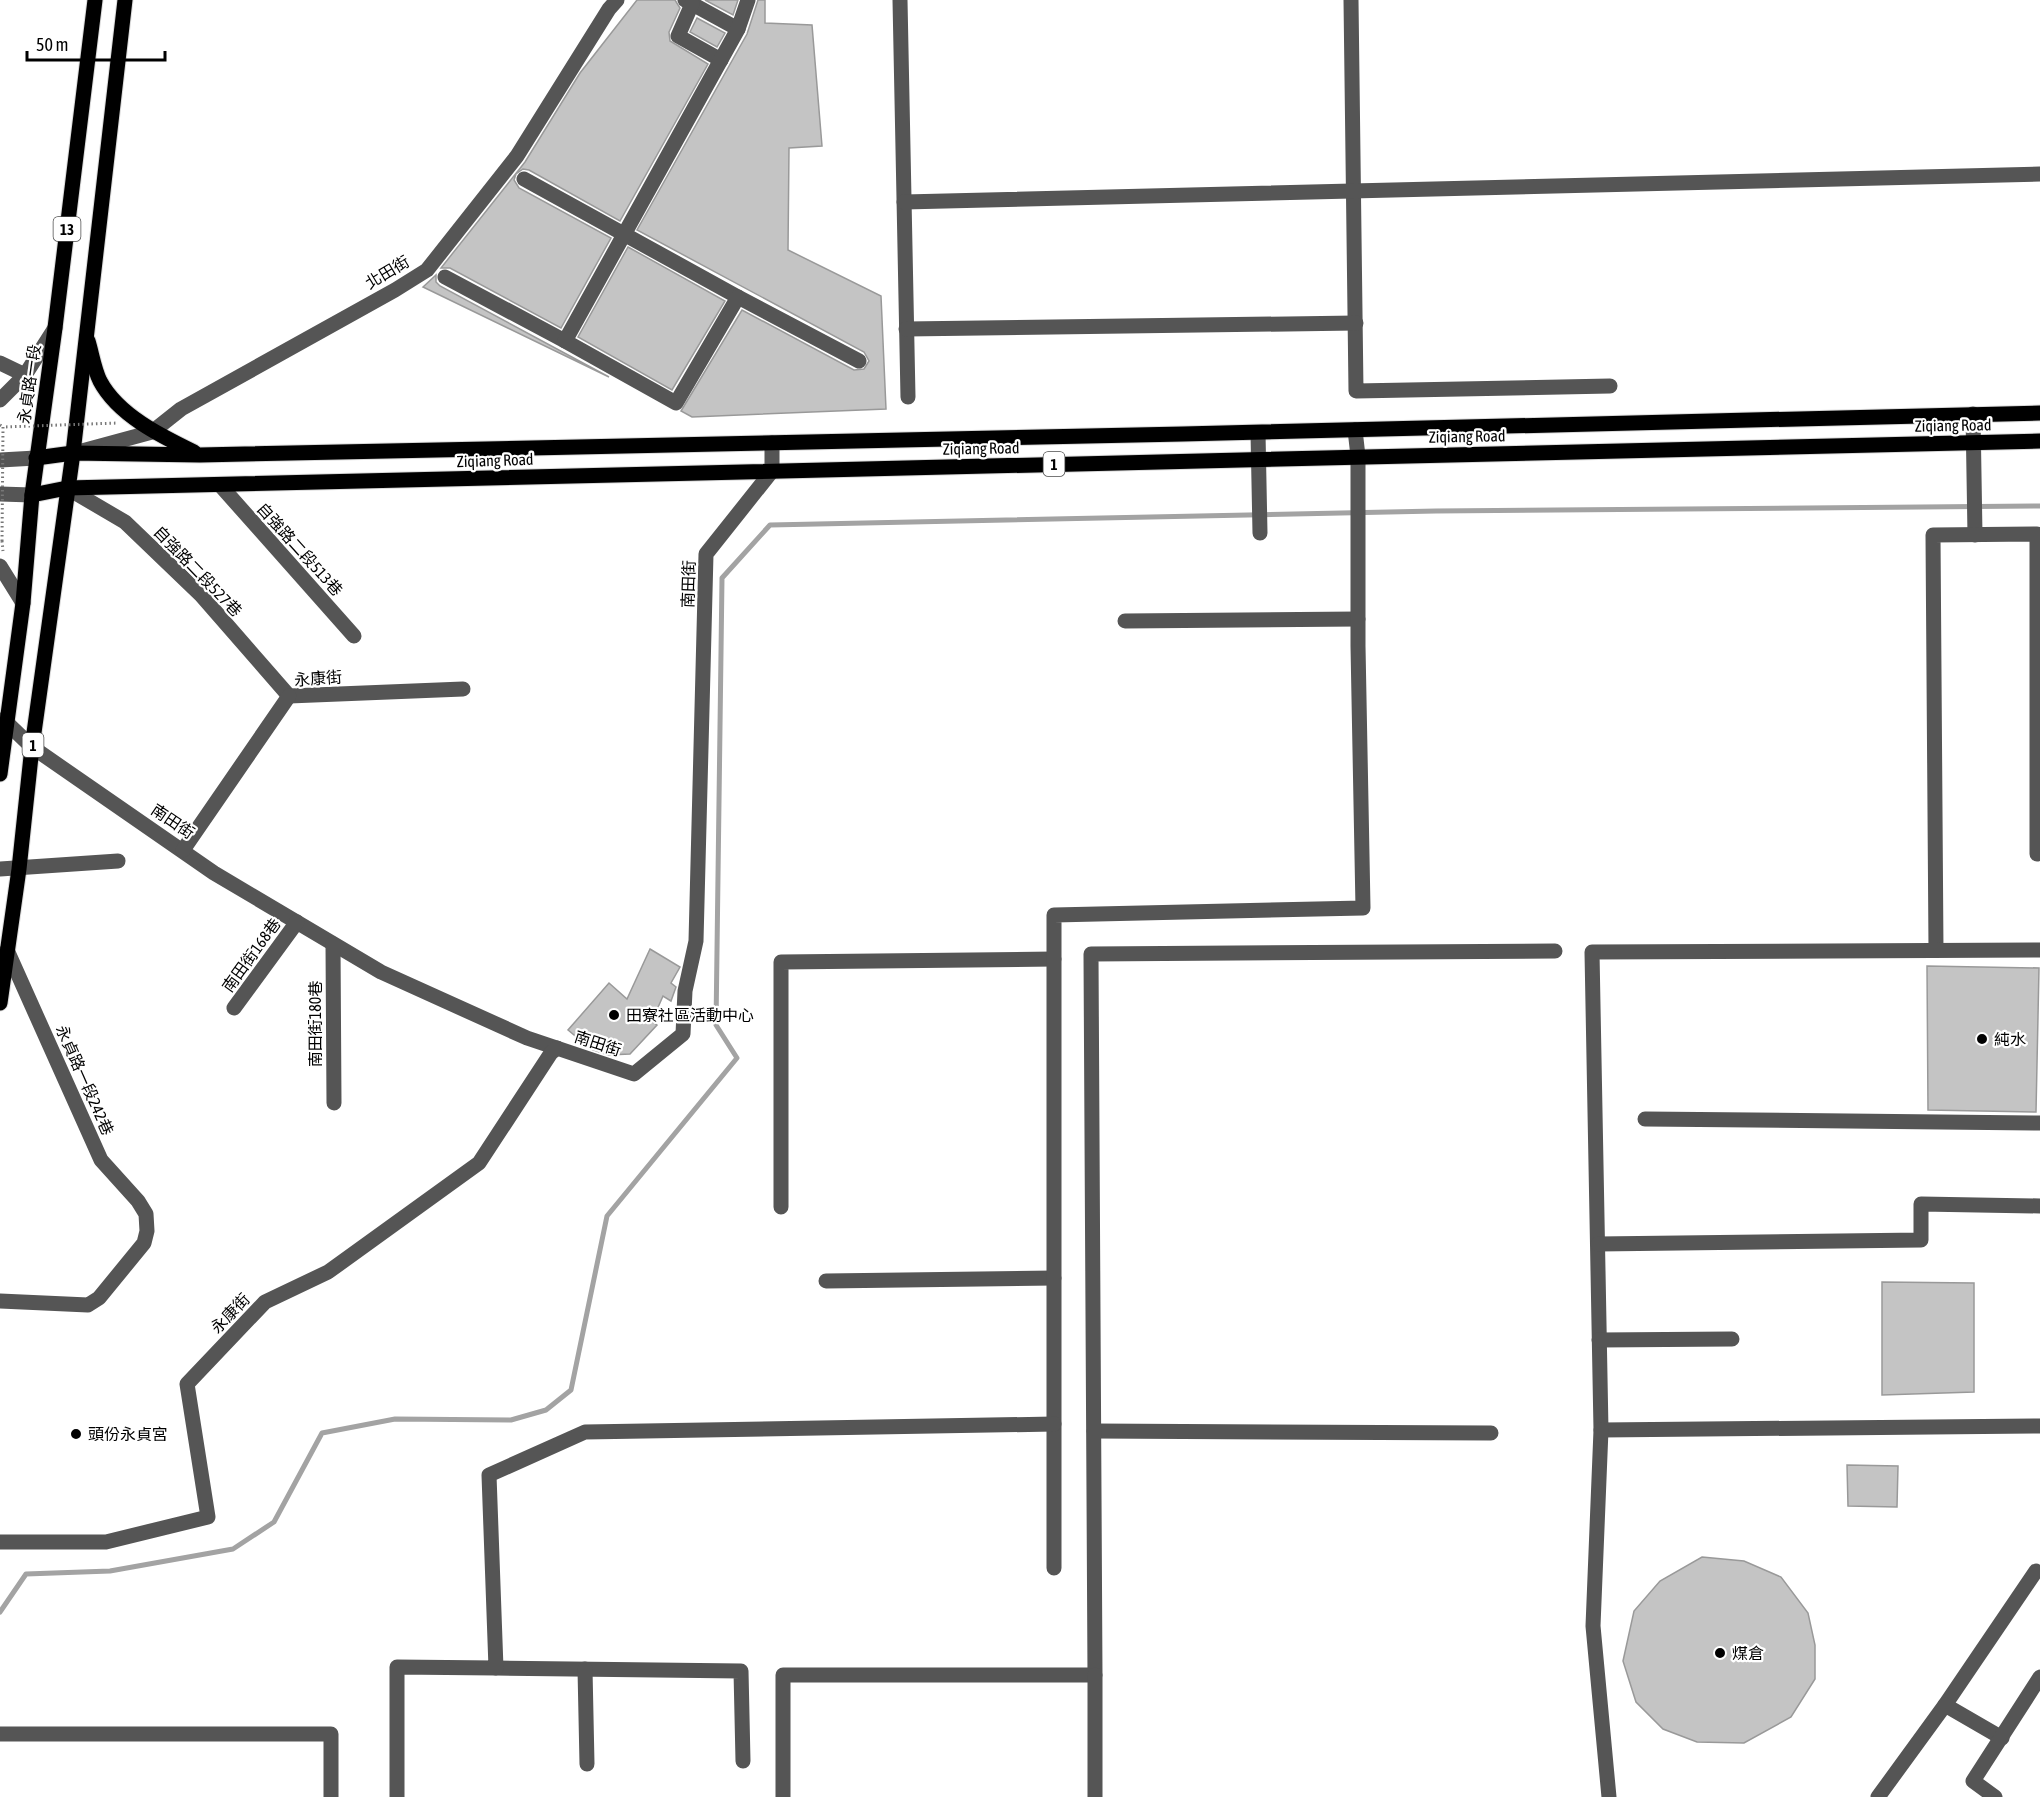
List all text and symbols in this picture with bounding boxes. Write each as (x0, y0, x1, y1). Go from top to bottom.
scale bar (27, 24, 165, 62)
text: 50 m (36, 34, 68, 55)
road number: 13 (54, 217, 80, 241)
street label: 北田街 (362, 252, 412, 292)
street label: 永貞路一段 (15, 343, 43, 425)
street label: Ziqiang Road (1914, 415, 1992, 436)
street label: Ziqiang Road (1428, 426, 1506, 447)
street label: Ziqiang Road (942, 438, 1020, 459)
street label: Ziqiang Road (456, 450, 534, 471)
road number: 1 (1044, 452, 1064, 476)
street label: 自強路二段513巷 (254, 499, 346, 599)
street label: 自強路二段527巷 (150, 522, 246, 620)
street label: 南田街 (678, 560, 698, 608)
street label: 永康街 (293, 667, 343, 689)
road number: 1 (22, 733, 44, 757)
street label: 南田街 (148, 800, 198, 842)
street label: 南田街168巷 (218, 915, 284, 995)
street label: 南田街180巷 (306, 981, 324, 1067)
place label: 田寮社區活動中心 (626, 1006, 754, 1024)
marker: 田寮社區活動中心 (607, 1008, 621, 1022)
street label: 永貞路一段242巷 (53, 1022, 117, 1138)
street label: 南田街 (572, 1027, 624, 1059)
place label: 純水 (1994, 1030, 2026, 1048)
marker: 純水 (1975, 1032, 1989, 1046)
street label: 永康街 (207, 1289, 253, 1337)
place label: 頭份永貞宮 (88, 1425, 168, 1443)
marker: 頭份永貞宮 (69, 1427, 83, 1441)
place label: 煤倉 (1732, 1644, 1764, 1662)
marker: 煤倉 (1713, 1646, 1727, 1660)

